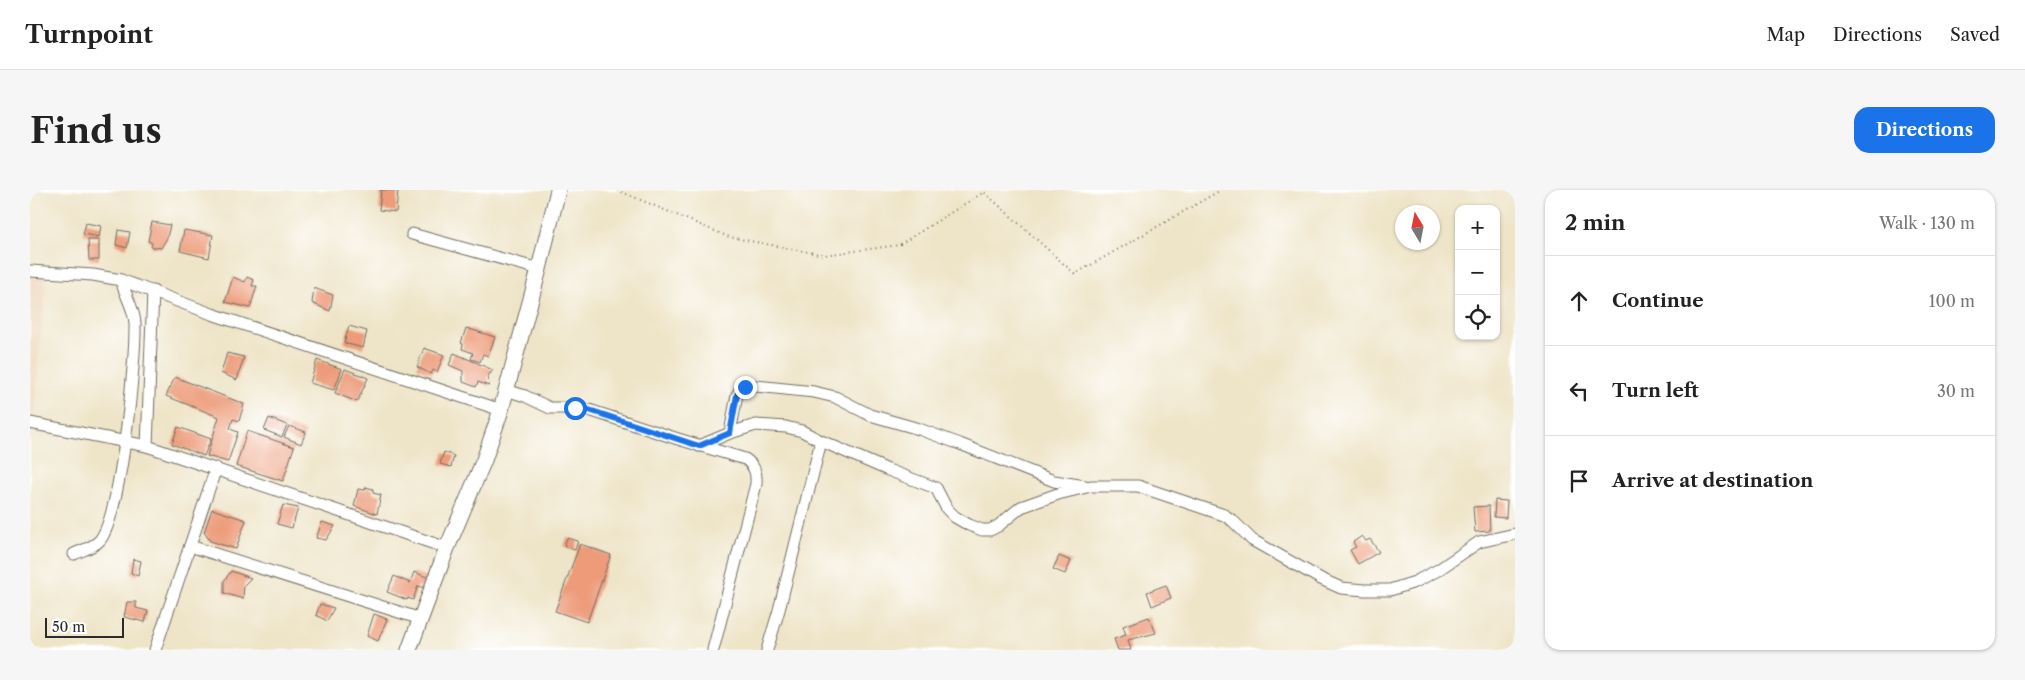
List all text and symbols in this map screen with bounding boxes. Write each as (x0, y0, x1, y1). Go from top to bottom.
text: Turnpoint (25, 20, 153, 49)
text: Map (1766, 24, 1805, 46)
text: Directions (1833, 24, 1922, 46)
text: Saved (1950, 24, 2000, 46)
button: Directions (1854, 107, 1995, 153)
text: Find us (30, 109, 162, 152)
north arrow (1395, 205, 1440, 250)
map controls (1455, 205, 1500, 340)
button: + (1455, 205, 1500, 250)
text: 2 min (1565, 210, 1625, 235)
text: Walk · 130 m (1879, 213, 1975, 233)
button: − (1455, 250, 1500, 295)
icon: ahead (1565, 287, 1593, 315)
text: Continue (1612, 289, 1704, 312)
text: 100 m (1929, 291, 1975, 311)
button: locate (1455, 295, 1500, 340)
route end (734, 376, 757, 399)
icon: left (1565, 377, 1593, 405)
text: Turn left (1612, 379, 1699, 402)
text: 30 m (1937, 381, 1975, 401)
route start (564, 397, 587, 420)
icon: arrive (1565, 467, 1593, 495)
text: Arrive at destination (1612, 469, 1813, 492)
scale bar (45, 615, 124, 638)
text: 50 m (52, 618, 85, 636)

